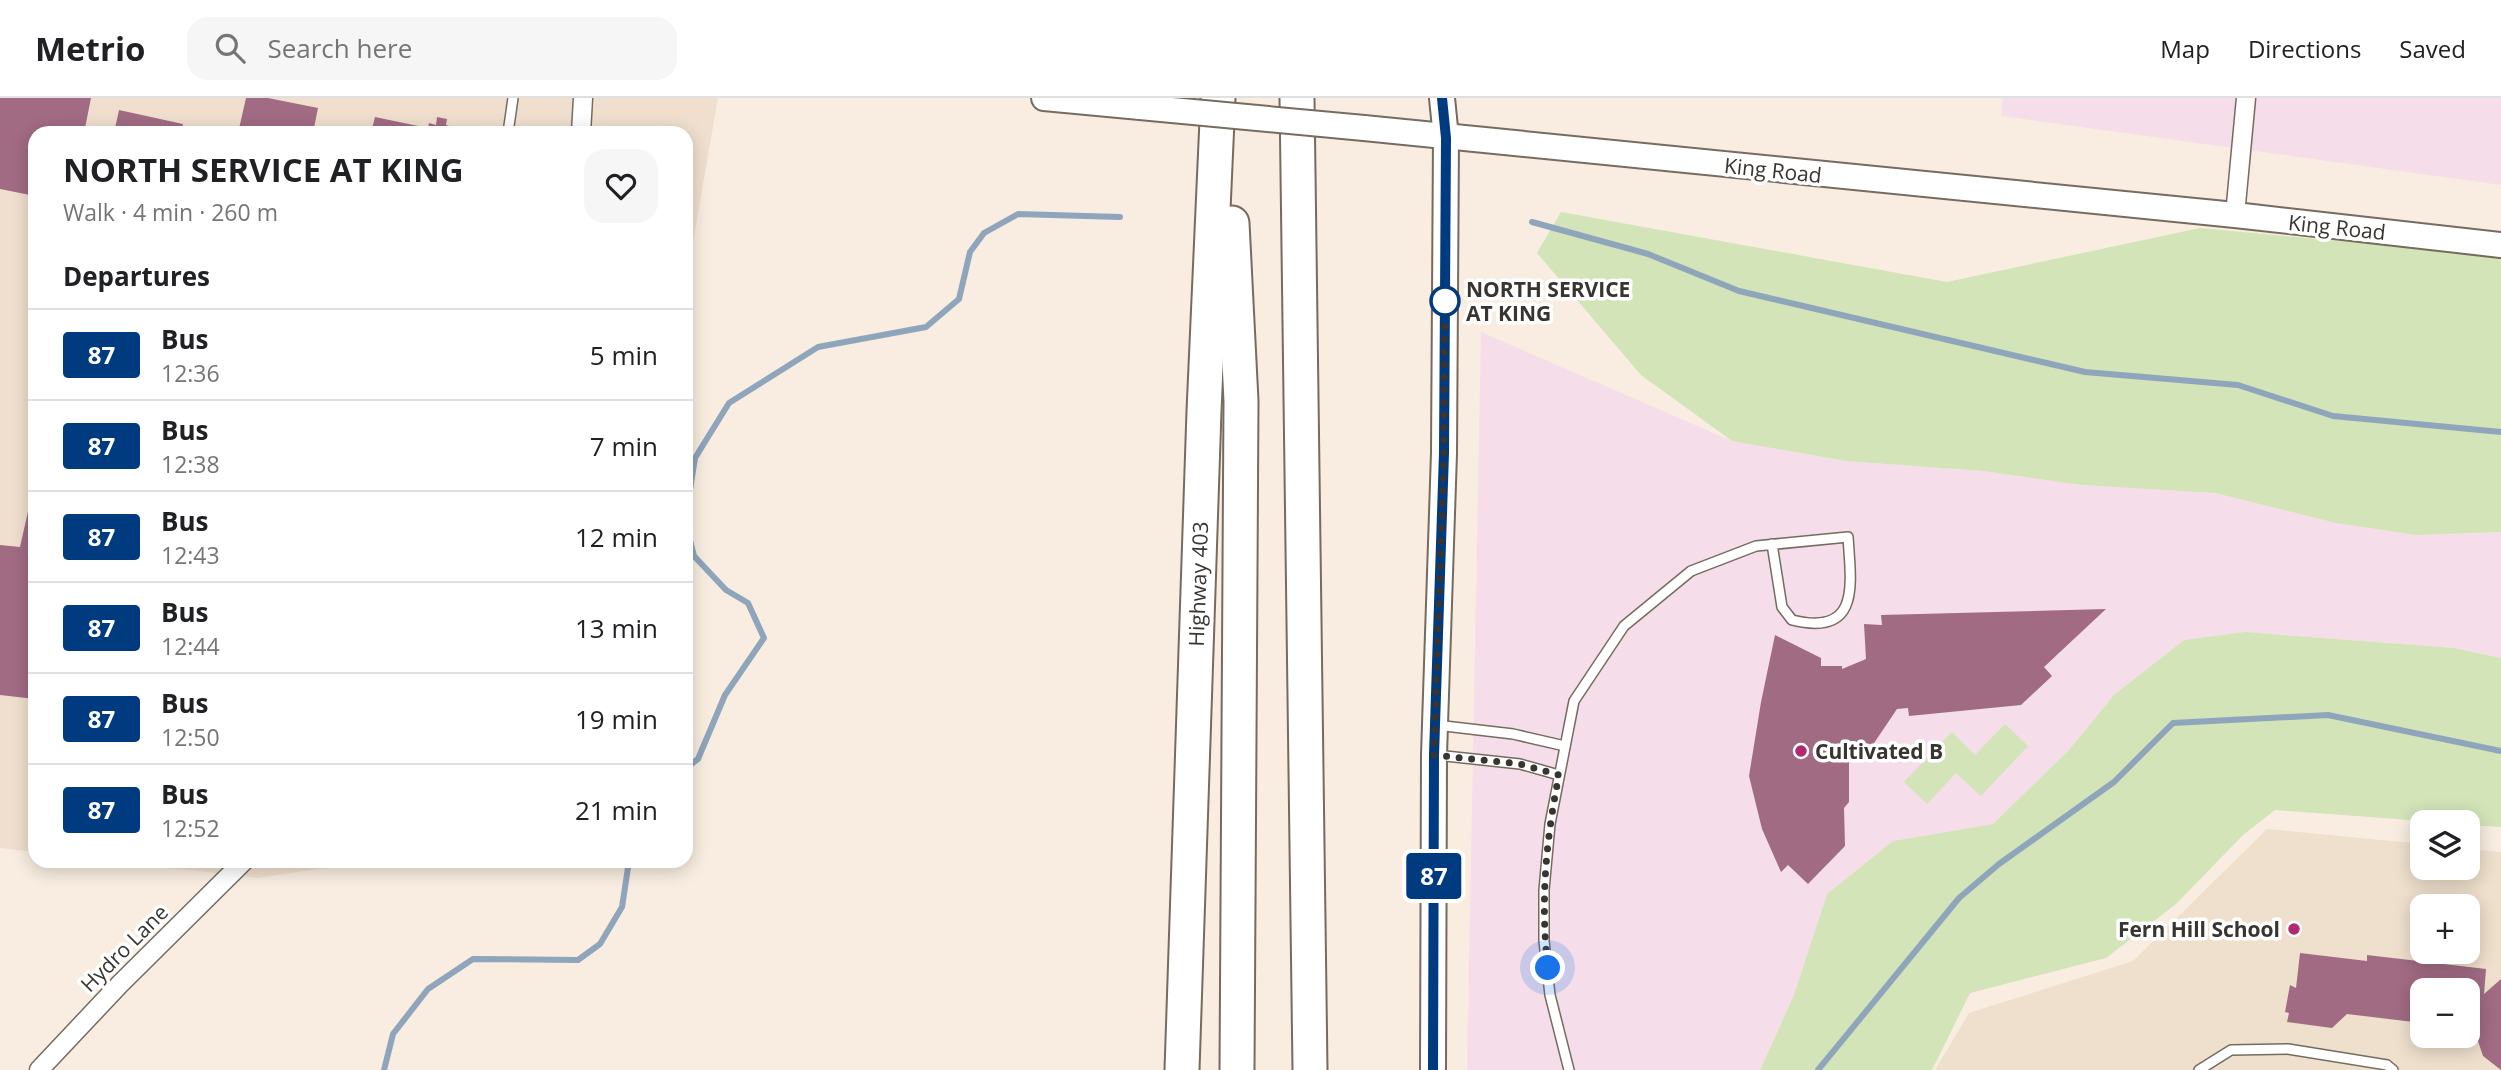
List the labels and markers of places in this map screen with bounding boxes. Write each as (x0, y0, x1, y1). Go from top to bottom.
place label: NORTH SERVICE AT KING (1466, 275, 1630, 327)
marker: NORTH SERVICE AT KING (1430, 286, 1460, 316)
place label: Cultivated B (1815, 737, 1943, 765)
marker: Cultivated B (1793, 743, 1809, 759)
place label: Fern Hill School (2118, 915, 2280, 943)
marker: Fern Hill School (2286, 921, 2302, 937)

